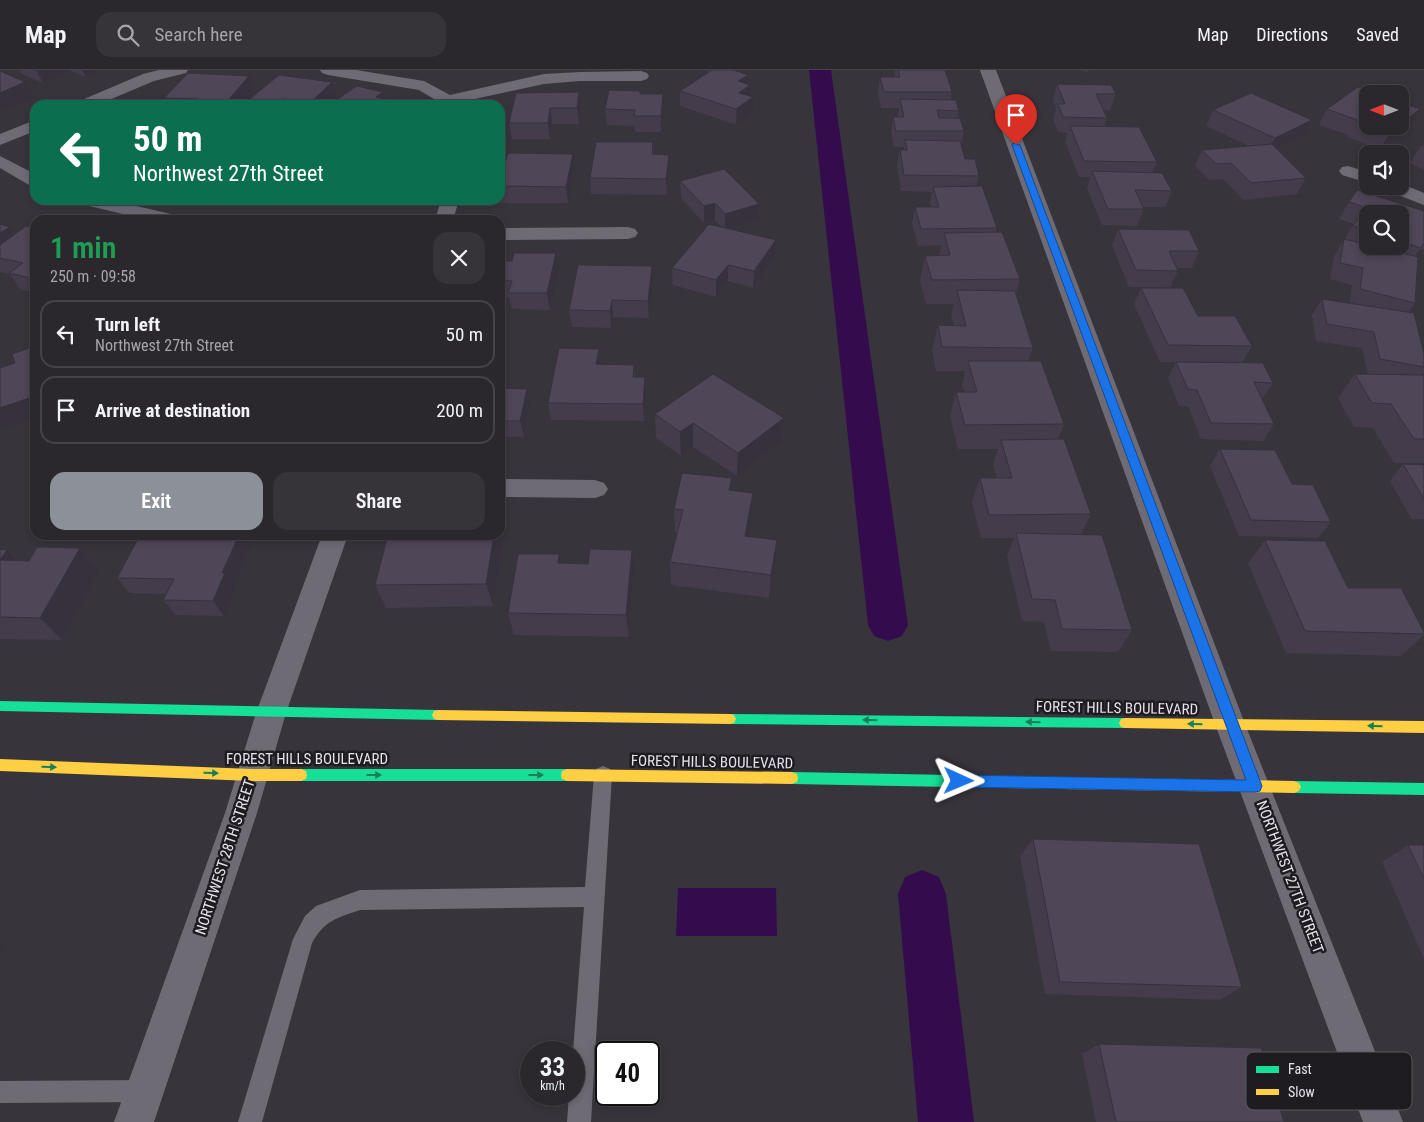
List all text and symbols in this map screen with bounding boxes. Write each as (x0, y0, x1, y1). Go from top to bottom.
search box (96, 12, 446, 57)
text: Map (25, 21, 66, 49)
icon: search (114, 21, 142, 49)
text: Search here (154, 23, 243, 46)
text: Map (1197, 24, 1228, 45)
text: Directions (1256, 24, 1328, 45)
text: Saved (1356, 24, 1399, 45)
north arrow (1359, 85, 1409, 135)
map controls (1359, 85, 1409, 255)
pin (995, 94, 1037, 145)
icon: arrive (1002, 101, 1030, 129)
text: 50 m (133, 119, 202, 160)
icon: left (50, 120, 115, 185)
button: sound (1359, 145, 1409, 195)
text: Northwest 27th Street (133, 161, 324, 186)
button: search (1359, 205, 1409, 255)
text: 1 min (50, 230, 116, 265)
button: close (433, 232, 485, 284)
text: 250 m · 09:58 (50, 267, 136, 286)
text: Turn left (95, 313, 160, 336)
icon: left (52, 320, 80, 348)
text: 50 m (446, 323, 483, 346)
text: Northwest 27th Street (95, 336, 234, 355)
icon: arrive (52, 396, 80, 424)
text: Arrive at destination (95, 399, 250, 422)
text: 200 m (436, 399, 483, 422)
button: Exit (50, 472, 263, 530)
button: Share (273, 472, 485, 530)
street label: FOREST HILLS BOULEVARD (1036, 698, 1198, 718)
one-way arrow (862, 716, 878, 724)
one-way arrow (1025, 718, 1041, 726)
one-way arrow (1187, 719, 1203, 727)
one-way arrow (1367, 722, 1383, 730)
street label: FOREST HILLS BOULEVARD (226, 750, 388, 768)
street label: FOREST HILLS BOULEVARD (631, 752, 793, 772)
position arrow (932, 754, 984, 806)
one-way arrow (41, 763, 57, 771)
one-way arrow (203, 769, 219, 777)
one-way arrow (366, 771, 382, 779)
one-way arrow (528, 771, 544, 779)
street label: NORTHWEST 28TH STREET (191, 777, 259, 937)
street label: NORTHWEST 27TH STREET (1253, 798, 1328, 956)
speed limit sign: 40 (595, 1041, 660, 1106)
legend (1246, 1052, 1412, 1110)
text: 33 (540, 1053, 565, 1082)
text: Fast (1288, 1061, 1312, 1077)
text: km/h (540, 1079, 565, 1093)
text: Slow (1288, 1084, 1315, 1100)

